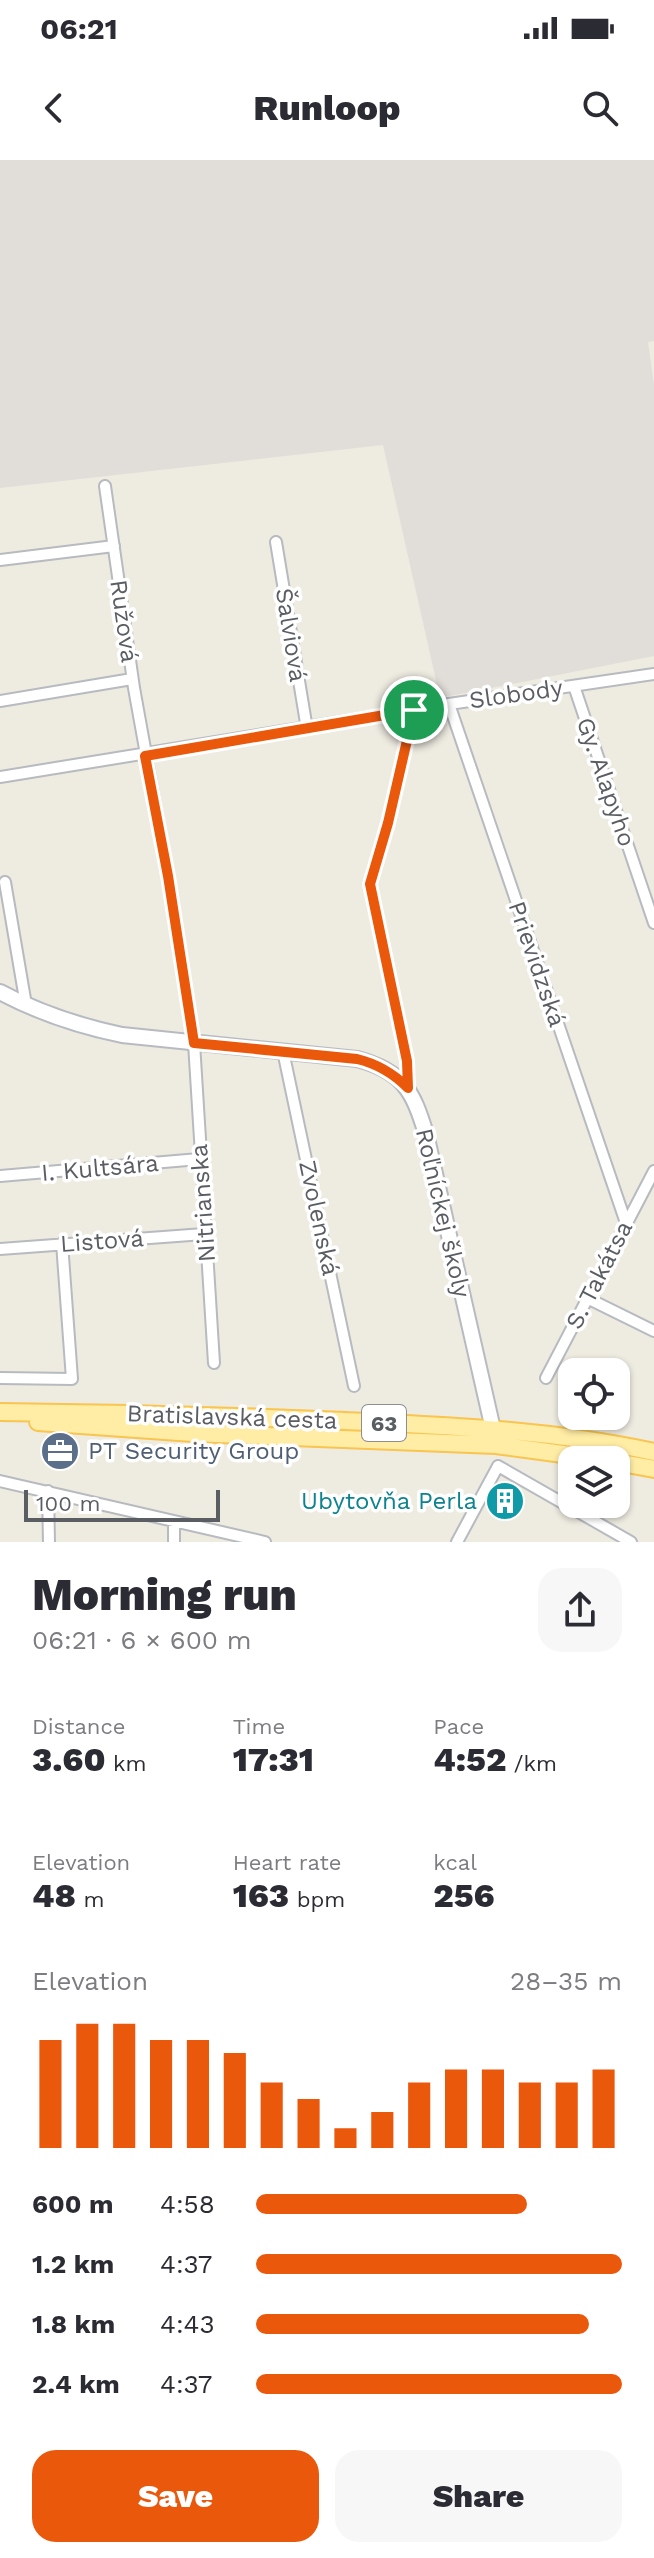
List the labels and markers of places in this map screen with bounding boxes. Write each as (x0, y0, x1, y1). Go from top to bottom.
pin (380, 676, 448, 744)
office icon: PT Security Group (39, 1430, 81, 1472)
place label: PT Security Group (88, 1437, 299, 1465)
building icon: Ubytovňa Perla (484, 1480, 526, 1522)
place label: Ubytovňa Perla (301, 1487, 477, 1515)

